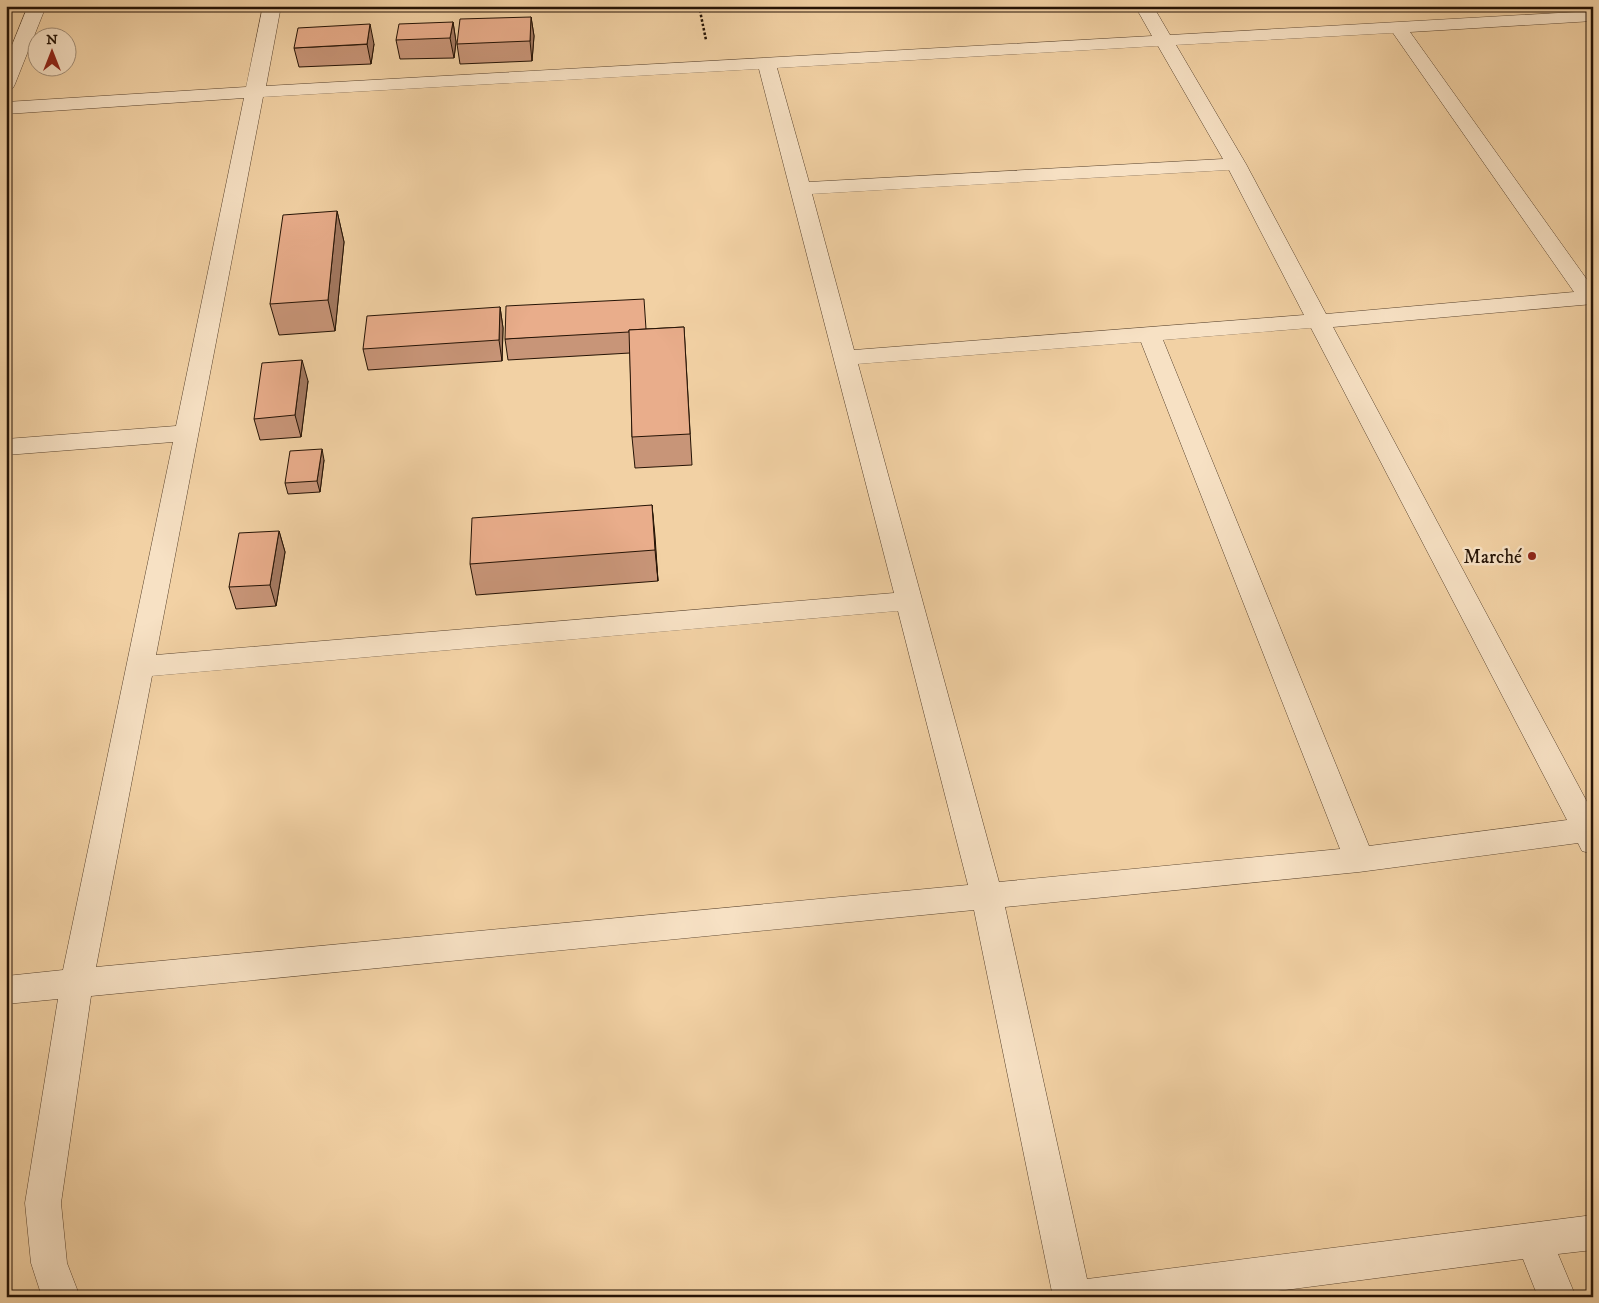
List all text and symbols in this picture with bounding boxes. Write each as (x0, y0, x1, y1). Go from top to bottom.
north arrow (28, 28, 78, 78)
text: N (46, 31, 58, 49)
place label: Marché (1464, 546, 1522, 569)
marker: Marché (1526, 550, 1538, 562)

